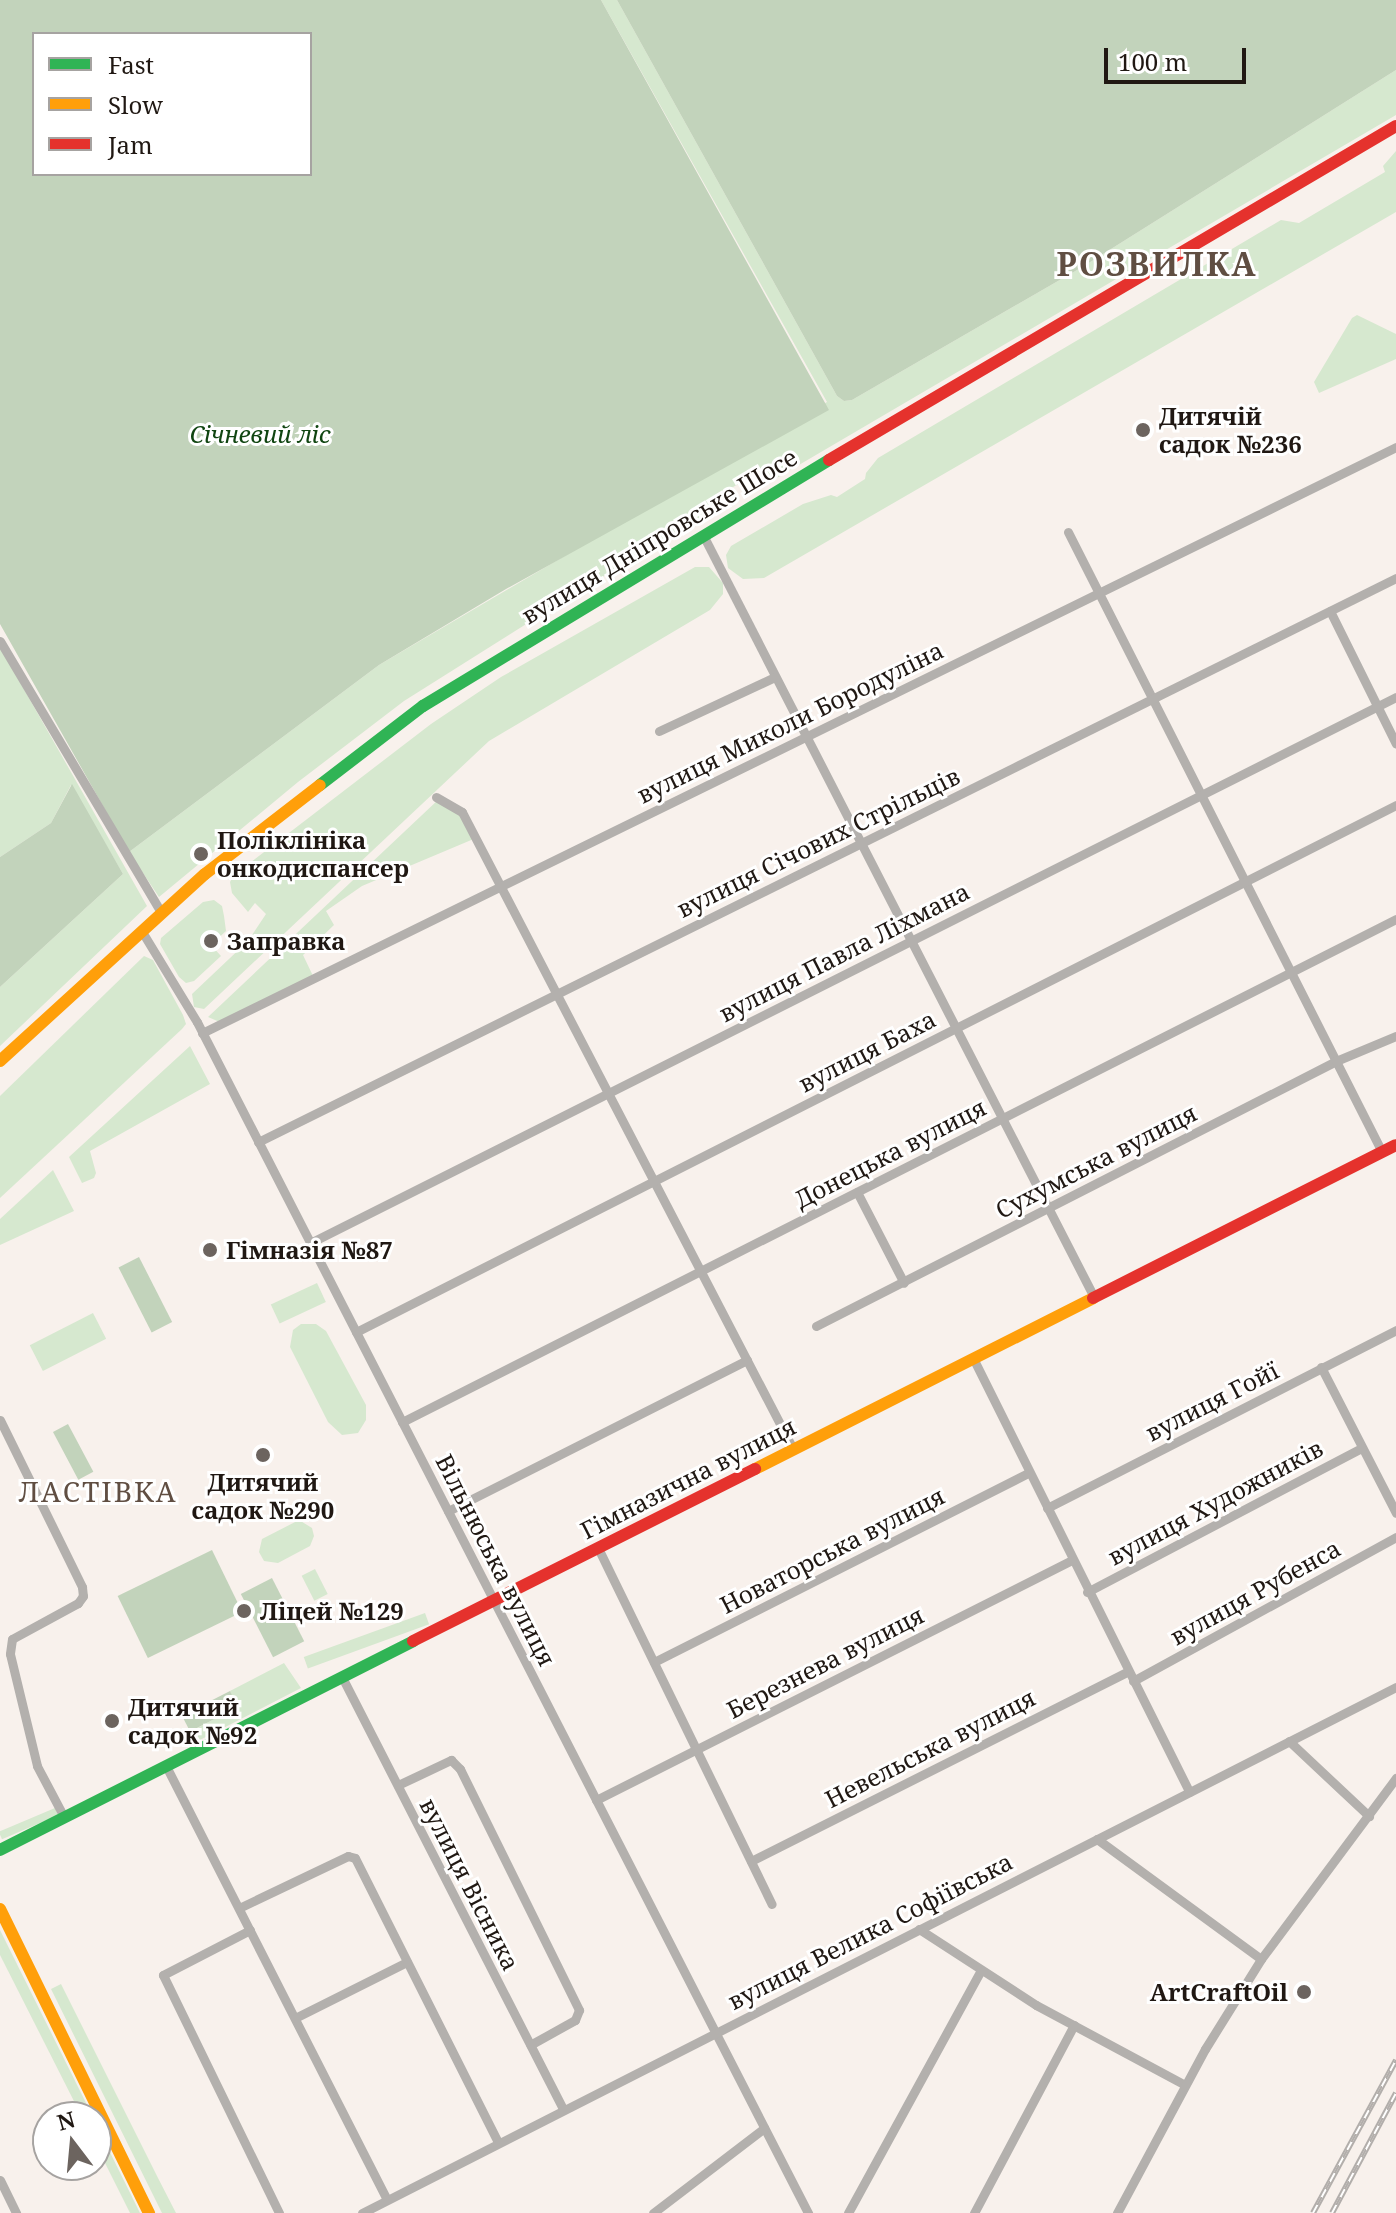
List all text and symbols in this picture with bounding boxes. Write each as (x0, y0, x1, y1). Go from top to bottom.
legend (32, 32, 312, 176)
scale bar (1108, 32, 1250, 82)
text: 100 m (1118, 45, 1187, 78)
text: Fast (108, 48, 154, 81)
text: Slow (108, 88, 163, 121)
text: Jam (108, 128, 153, 161)
district label: РОЗВИЛКА (1057, 245, 1257, 283)
place label: Дитячій садок №236 (1159, 402, 1302, 458)
park label: Січневий ліс (189, 420, 331, 448)
marker: Дитячій садок №236 (1134, 421, 1152, 439)
street label: вулиця Дніпровське Шосе (516, 442, 802, 630)
street label: вулиця Миколи Бородуліна (632, 635, 948, 809)
street label: вулиця Січових Стрільців (672, 761, 964, 923)
place label: Поліклініка онкодиспансер (217, 826, 409, 882)
marker: Поліклініка онкодиспансер (192, 845, 210, 863)
street label: вулиця Павла Ліхмана (714, 876, 974, 1028)
place label: Заправка (227, 927, 345, 955)
marker: Заправка (202, 932, 220, 950)
street label: вулиця Баха (794, 1004, 940, 1098)
street label: Донецька вулиця (790, 1092, 990, 1214)
street label: Сухумська вулиця (991, 1098, 1201, 1224)
place label: Гімназія №87 (226, 1236, 393, 1264)
marker: Гімназія №87 (201, 1241, 219, 1259)
street label: вулиця Гойї (1141, 1355, 1283, 1447)
street label: Гімназична вулиця (576, 1411, 800, 1545)
street label: вулиця Художників (1103, 1433, 1327, 1571)
marker: Дитячий садок №290 (254, 1446, 272, 1464)
street label: Вільнюська вулиця (430, 1449, 562, 1671)
place label: Дитячий садок №290 (192, 1468, 334, 1524)
district label: ЛАСТІВКА (18, 1474, 178, 1508)
street label: Новаторська вулиця (715, 1481, 949, 1619)
street label: вулиця Рубенса (1165, 1533, 1345, 1651)
place label: Ліцей №129 (260, 1597, 404, 1625)
street label: Березнева вулиця (722, 1600, 928, 1724)
marker: Ліцей №129 (235, 1602, 253, 1620)
street label: Невельська вулиця (820, 1683, 1040, 1813)
place label: Дитячий садок №92 (128, 1693, 257, 1749)
marker: Дитячий садок №92 (103, 1712, 121, 1730)
street label: вулиця Вісника (414, 1793, 526, 1975)
street label: вулиця Велика Софіївська (723, 1847, 1017, 2015)
place label: ArtCraftOil (1150, 1978, 1288, 2006)
marker: ArtCraftOil (1295, 1983, 1313, 2001)
north arrow (32, 2101, 112, 2181)
text: N (53, 2103, 78, 2137)

